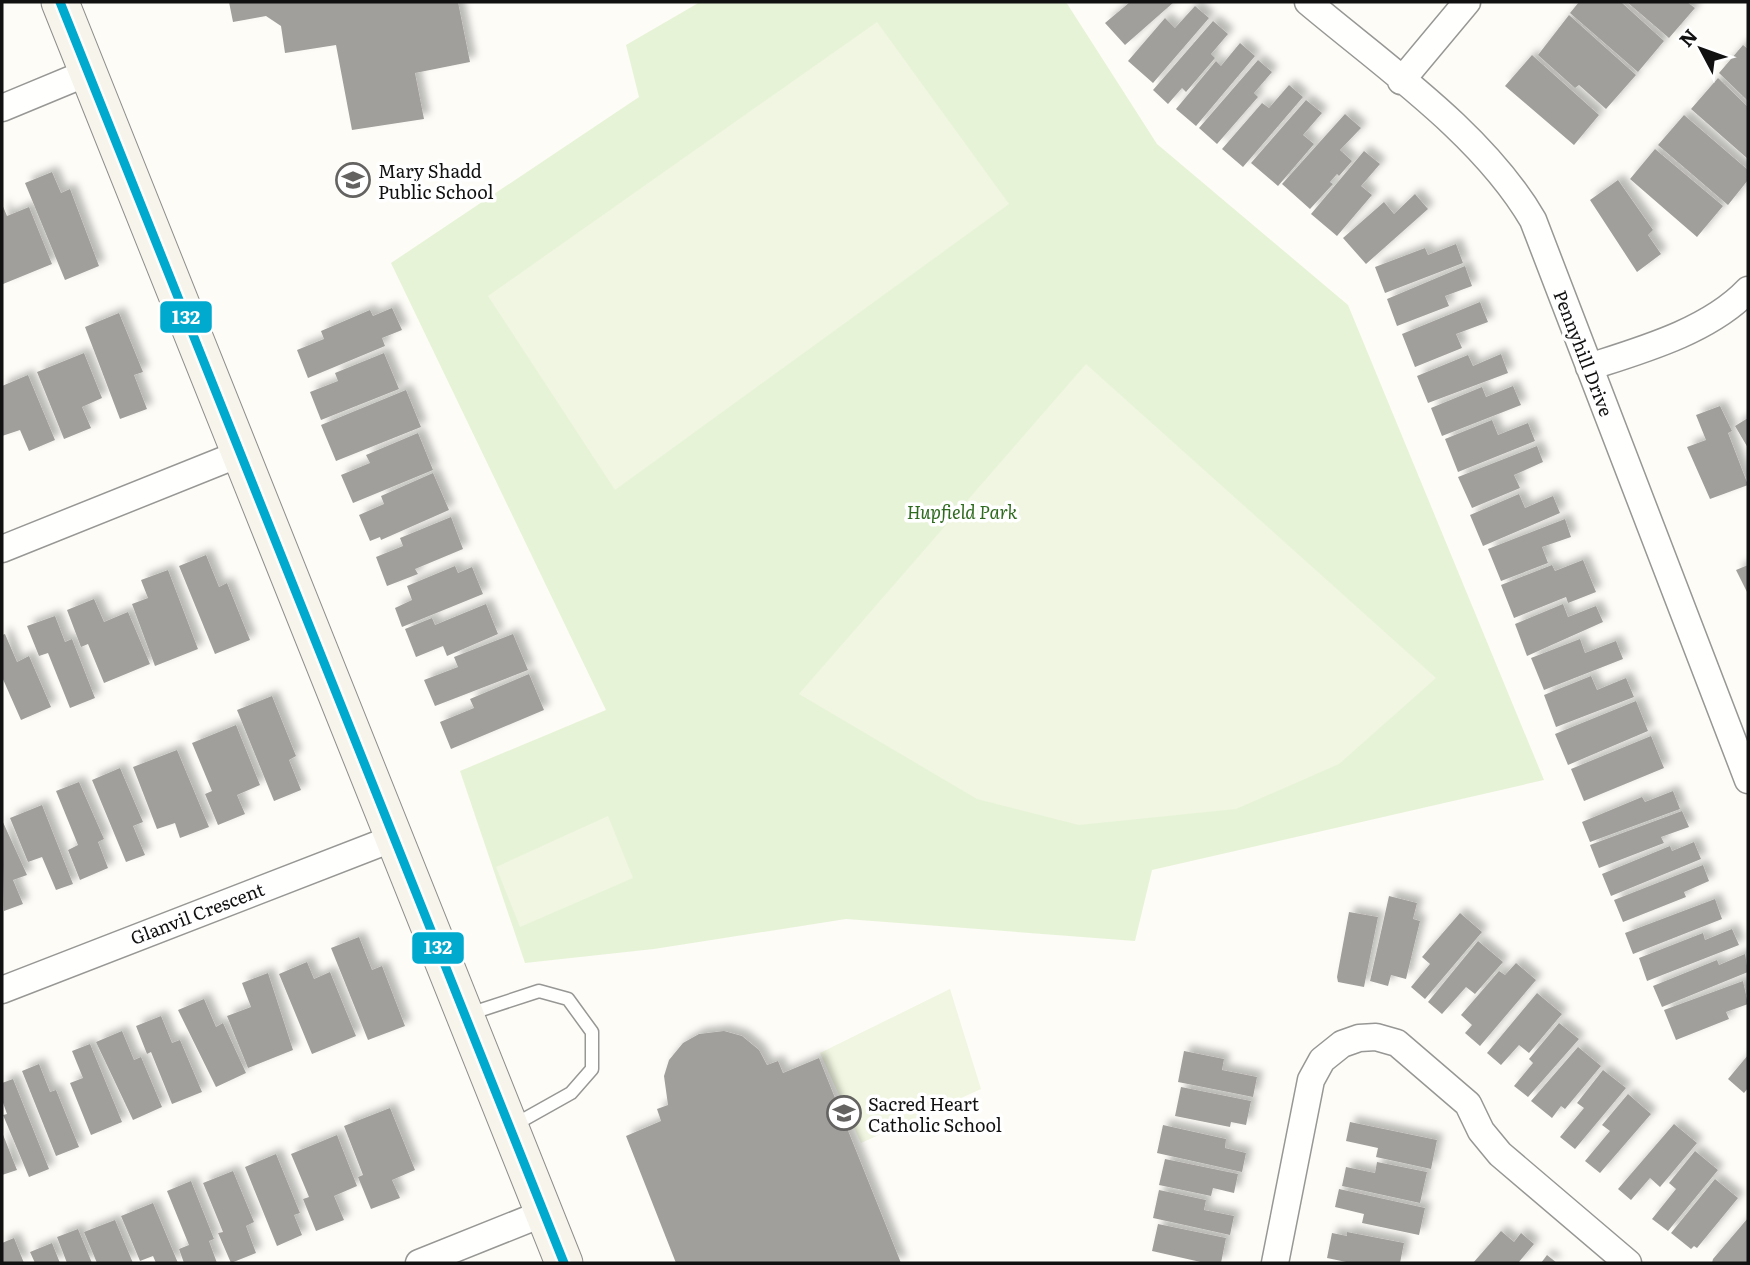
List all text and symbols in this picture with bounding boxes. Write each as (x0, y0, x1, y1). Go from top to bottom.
north arrow (1666, 14, 1736, 84)
text: N (1672, 22, 1703, 52)
place label: Mary Shadd Public School (378, 157, 493, 205)
school or university icon: Mary Shadd Public School (334, 161, 372, 199)
street label: Pennyhill Drive (1548, 286, 1620, 420)
line badge: 132 (159, 300, 213, 334)
text: 132 (172, 302, 200, 330)
park label: Hupfield Park (907, 498, 1017, 525)
street label: Glanvil Crescent (126, 875, 269, 951)
line badge: 132 (411, 931, 465, 965)
text: 132 (424, 932, 452, 960)
place label: Sacred Heart Catholic School (868, 1090, 1002, 1138)
school or university icon: Sacred Heart Catholic School (825, 1094, 863, 1132)

